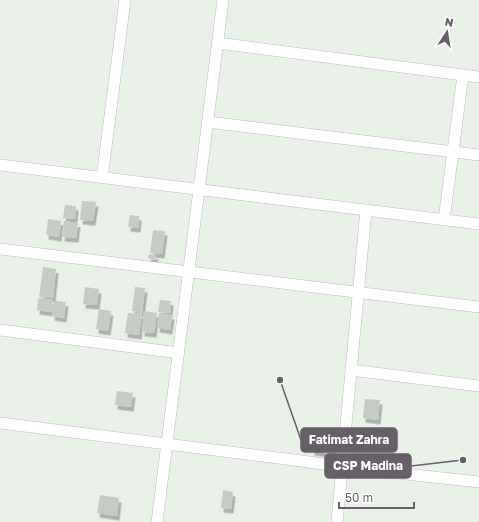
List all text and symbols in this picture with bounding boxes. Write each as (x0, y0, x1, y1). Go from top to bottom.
north arrow (427, 12, 467, 52)
text: N (444, 15, 455, 29)
callout: Fatimat Zahra (301, 428, 397, 452)
text: Fatimat Zahra (309, 432, 389, 447)
callout: CSP Madina (325, 454, 411, 478)
text: CSP Madina (333, 458, 403, 473)
scale bar (339, 484, 414, 510)
text: 50 m (345, 490, 373, 505)

